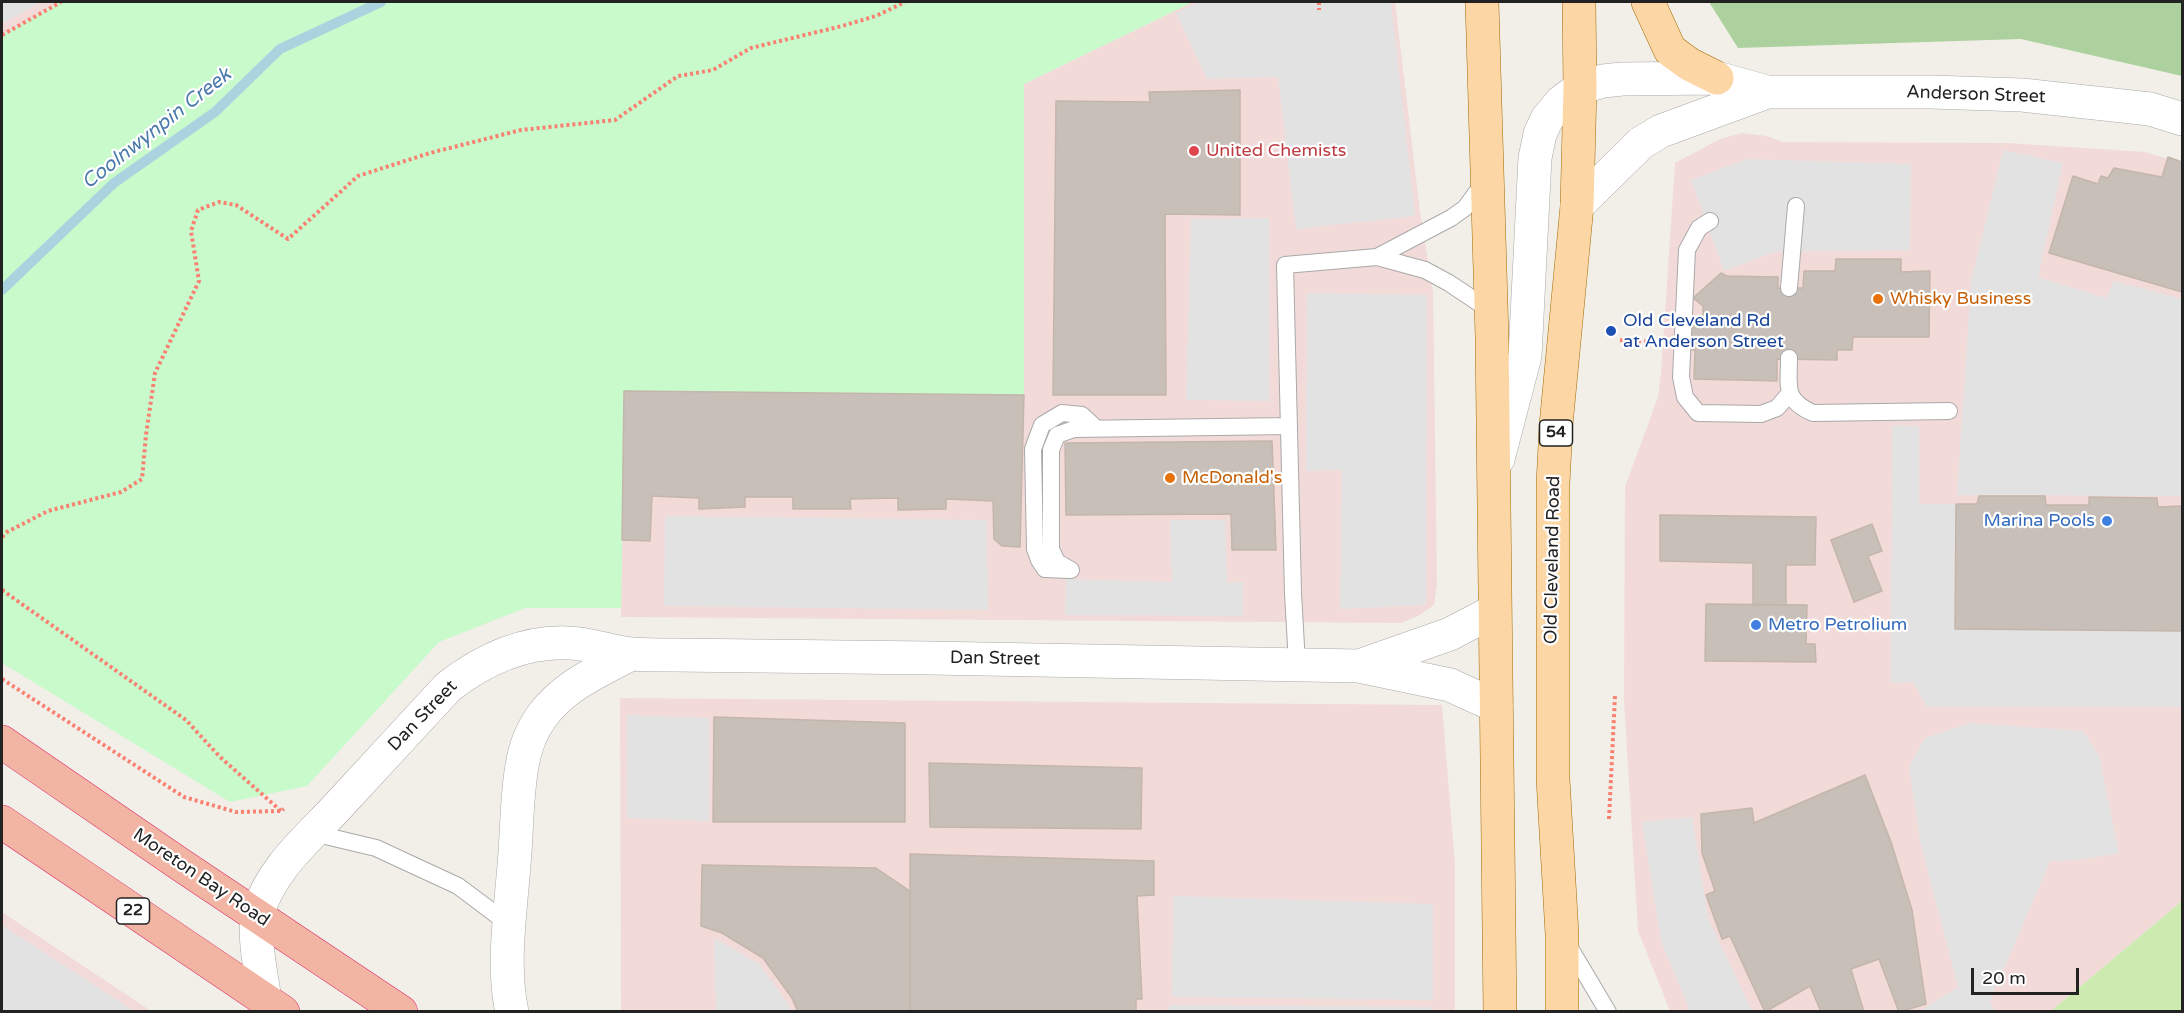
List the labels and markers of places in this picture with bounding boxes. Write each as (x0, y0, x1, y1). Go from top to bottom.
place label: United Chemists (1206, 140, 1346, 162)
marker: United Chemists (1187, 144, 1201, 158)
place label: Whisky Business (1890, 288, 2031, 310)
marker: Whisky Business (1871, 292, 1885, 306)
place label: Old Cleveland Rd at Anderson Street (1623, 310, 1784, 352)
marker: Old Cleveland Rd at Anderson Street (1604, 324, 1618, 338)
place label: McDonald's (1182, 467, 1282, 489)
marker: McDonald's (1163, 471, 1177, 485)
place label: Marina Pools (1984, 510, 2095, 532)
marker: Marina Pools (2100, 514, 2114, 528)
place label: Metro Petrolium (1768, 614, 1907, 636)
marker: Metro Petrolium (1749, 618, 1763, 632)

